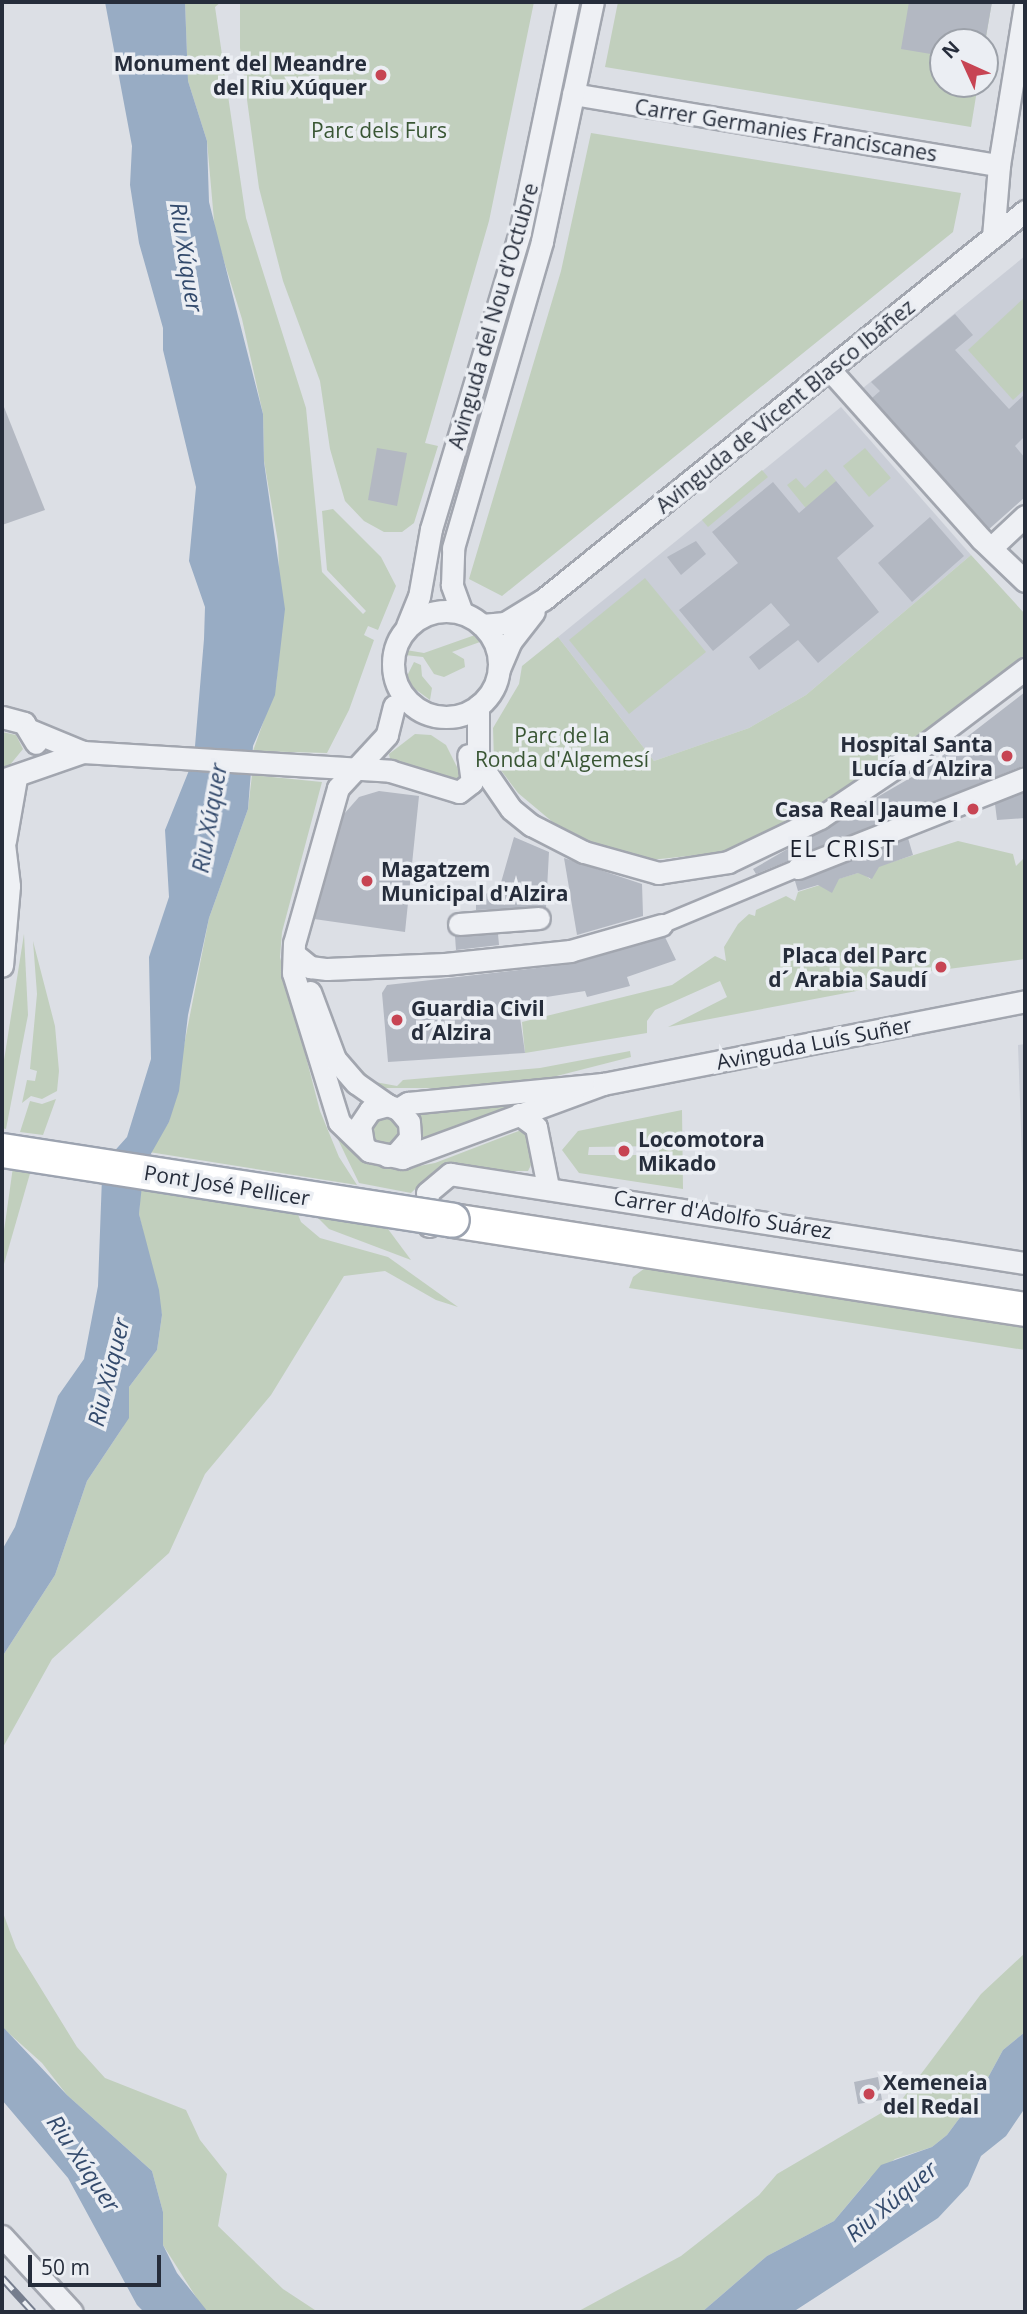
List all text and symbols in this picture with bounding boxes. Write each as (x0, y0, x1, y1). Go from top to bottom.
north arrow (929, 28, 999, 98)
text: N (936, 35, 965, 64)
place label: Monument del Meandre del Riu Xúquer (114, 50, 367, 100)
marker: Monument del Meandre del Riu Xúquer (373, 67, 389, 83)
street label: Carrer Germanies Franciscanes (633, 94, 939, 166)
park label: Parc dels Furs (311, 117, 447, 143)
street label: Avinguda del Nou d'Octubre (443, 180, 543, 452)
water label: Riu Xúquer (165, 200, 209, 314)
street label: Avinguda de Vicent Blasco Ibáñez (651, 294, 919, 518)
park label: Parc de la Ronda d'Algemesí (475, 722, 649, 772)
place label: Hospital Santa Lucía d´Alzira (840, 731, 993, 781)
marker: Hospital Santa Lucía d´Alzira (999, 748, 1015, 764)
water label: Riu Xúquer (186, 761, 232, 875)
place label: Casa Real Jaume I (775, 796, 959, 822)
marker: Casa Real Jaume I (965, 801, 981, 817)
district label: EL CRIST (790, 834, 896, 862)
place label: Magatzem Municipal d'Alzira (381, 856, 569, 906)
marker: Magatzem Municipal d'Alzira (359, 873, 375, 889)
place label: Placa del Parc d´ Arabia Saudí (768, 942, 927, 992)
marker: Placa del Parc d´ Arabia Saudí (933, 959, 949, 975)
place label: Guardia Civil d´Alzira (411, 995, 545, 1045)
marker: Guardia Civil d´Alzira (389, 1012, 405, 1028)
street label: Avinguda Luís Suñer (714, 1012, 914, 1074)
place label: Locomotora Mikado (638, 1126, 765, 1176)
marker: Locomotora Mikado (616, 1143, 632, 1159)
street label: Pont José Pellicer (142, 1159, 312, 1211)
street label: Carrer d'Adolfo Suárez (612, 1184, 834, 1244)
water label: Riu Xúquer (81, 1315, 135, 1429)
place label: Xemeneia del Redal (883, 2069, 988, 2119)
marker: Xemeneia del Redal (861, 2086, 877, 2102)
water label: Riu Xúquer (42, 2109, 126, 2217)
water label: Riu Xúquer (840, 2155, 942, 2247)
scale bar (32, 2240, 164, 2284)
text: 50 m (41, 2253, 90, 2281)

